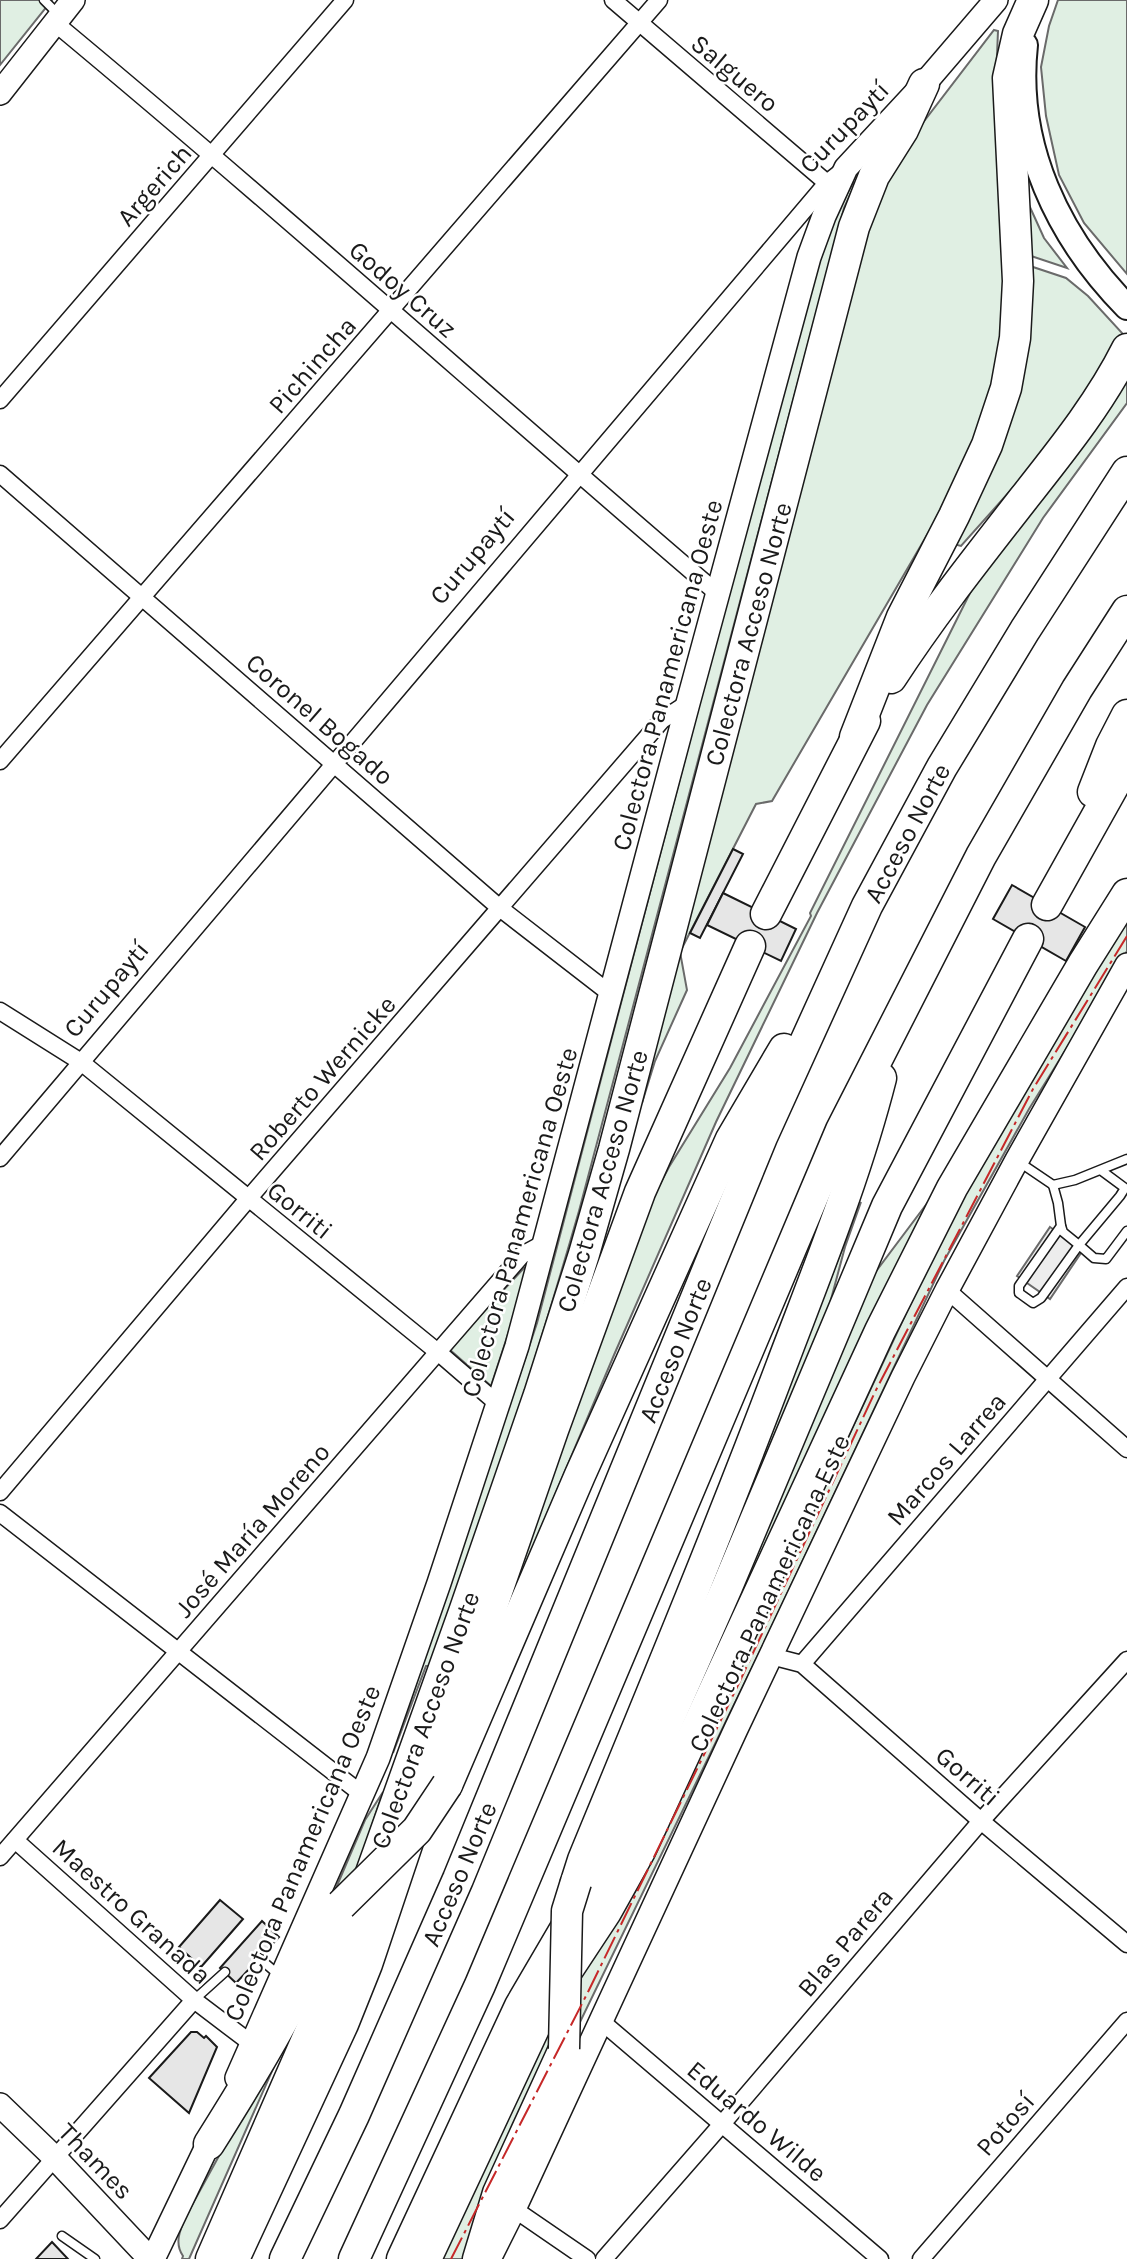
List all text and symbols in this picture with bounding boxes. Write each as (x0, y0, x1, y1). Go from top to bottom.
street label: Salguero (685, 28, 785, 119)
street label: Curupaytí (793, 75, 896, 180)
street label: Argerich (110, 138, 198, 233)
street label: Godoy Cruz (343, 234, 463, 344)
street label: Pichincha (262, 311, 363, 420)
street label: Colectora Panamericana Oeste (606, 496, 729, 854)
street label: Colectora Acceso Norte (698, 499, 799, 769)
street label: Curupaytí (423, 502, 522, 611)
street label: Coronel Bogado (240, 647, 400, 792)
street label: Acceso Norte (858, 758, 957, 908)
street label: Curupaytí (57, 935, 156, 1044)
street label: Roberto Wernicke (242, 989, 402, 1167)
street label: Colectora Panamericana Oeste (455, 1044, 584, 1401)
street label: Colectora Acceso Norte (550, 1046, 655, 1316)
street label: Gorriti (261, 1175, 339, 1246)
street label: Acceso Norte (632, 1273, 719, 1427)
street label: Marcos Larrea (880, 1386, 1013, 1532)
street label: Colectora Panamericana Este (682, 1429, 857, 1757)
street label: José María Moreno (168, 1437, 336, 1624)
street label: Colectora Acceso Norte (364, 1587, 487, 1853)
street label: Colectora Panamericana Oeste (217, 1680, 388, 2026)
street label: Gorriti (929, 1740, 1006, 1813)
street label: Acceso Norte (415, 1797, 504, 1951)
street label: Maestro Granada (46, 1832, 218, 1991)
street label: Blas Parera (791, 1882, 900, 2003)
street label: Eduardo Wilde (681, 2054, 833, 2189)
street label: Potosí (969, 2086, 1042, 2162)
street label: Thames (52, 2117, 140, 2206)

